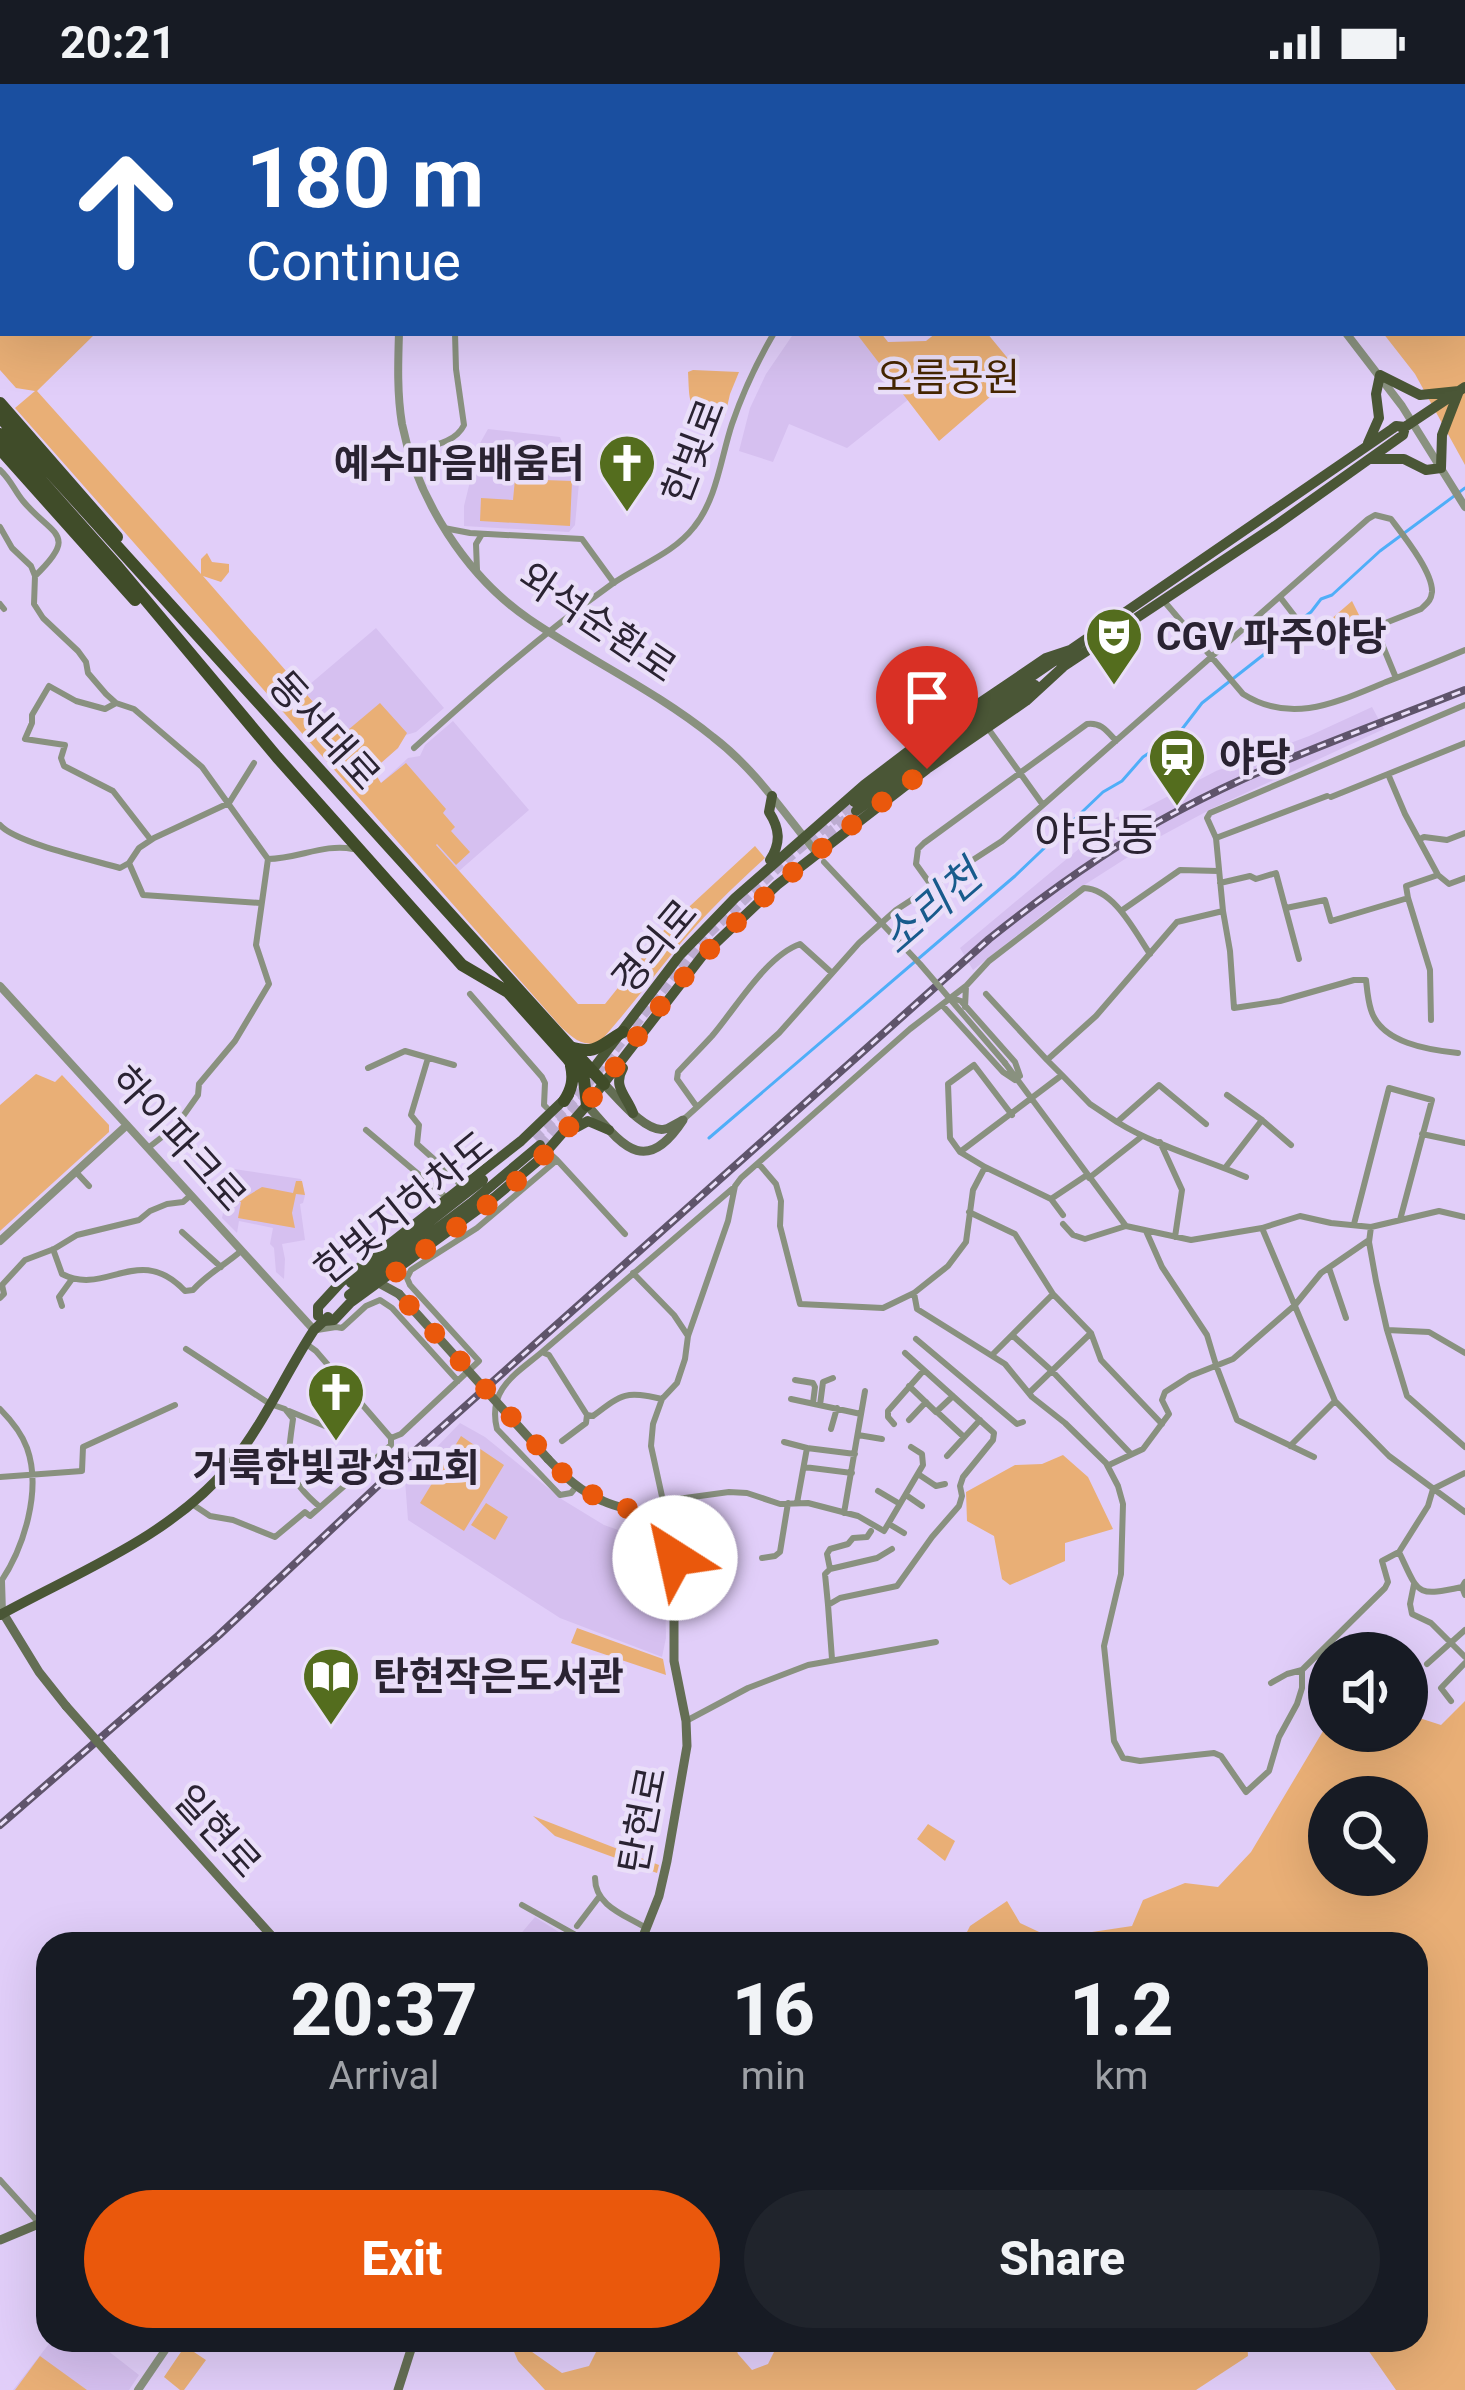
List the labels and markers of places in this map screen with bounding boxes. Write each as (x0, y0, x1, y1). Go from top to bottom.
church icon: 예수마음배움터 (596, 432, 658, 514)
place label: 예수마음배움터 (334, 441, 585, 487)
theatre icon: CGV 파주야당 (1083, 605, 1145, 687)
place label: CGV 파주야당 (1156, 614, 1387, 660)
pin (876, 646, 978, 769)
station icon: 야당 (1146, 726, 1208, 808)
place label: 야당 (1219, 735, 1291, 781)
church icon: 거룩한빛광성교회 (305, 1361, 367, 1443)
place label: 거룩한빛광성교회 (192, 1445, 480, 1491)
library icon: 탄현작은도서관 (300, 1645, 362, 1727)
place label: 탄현작은도서관 (373, 1654, 624, 1700)

